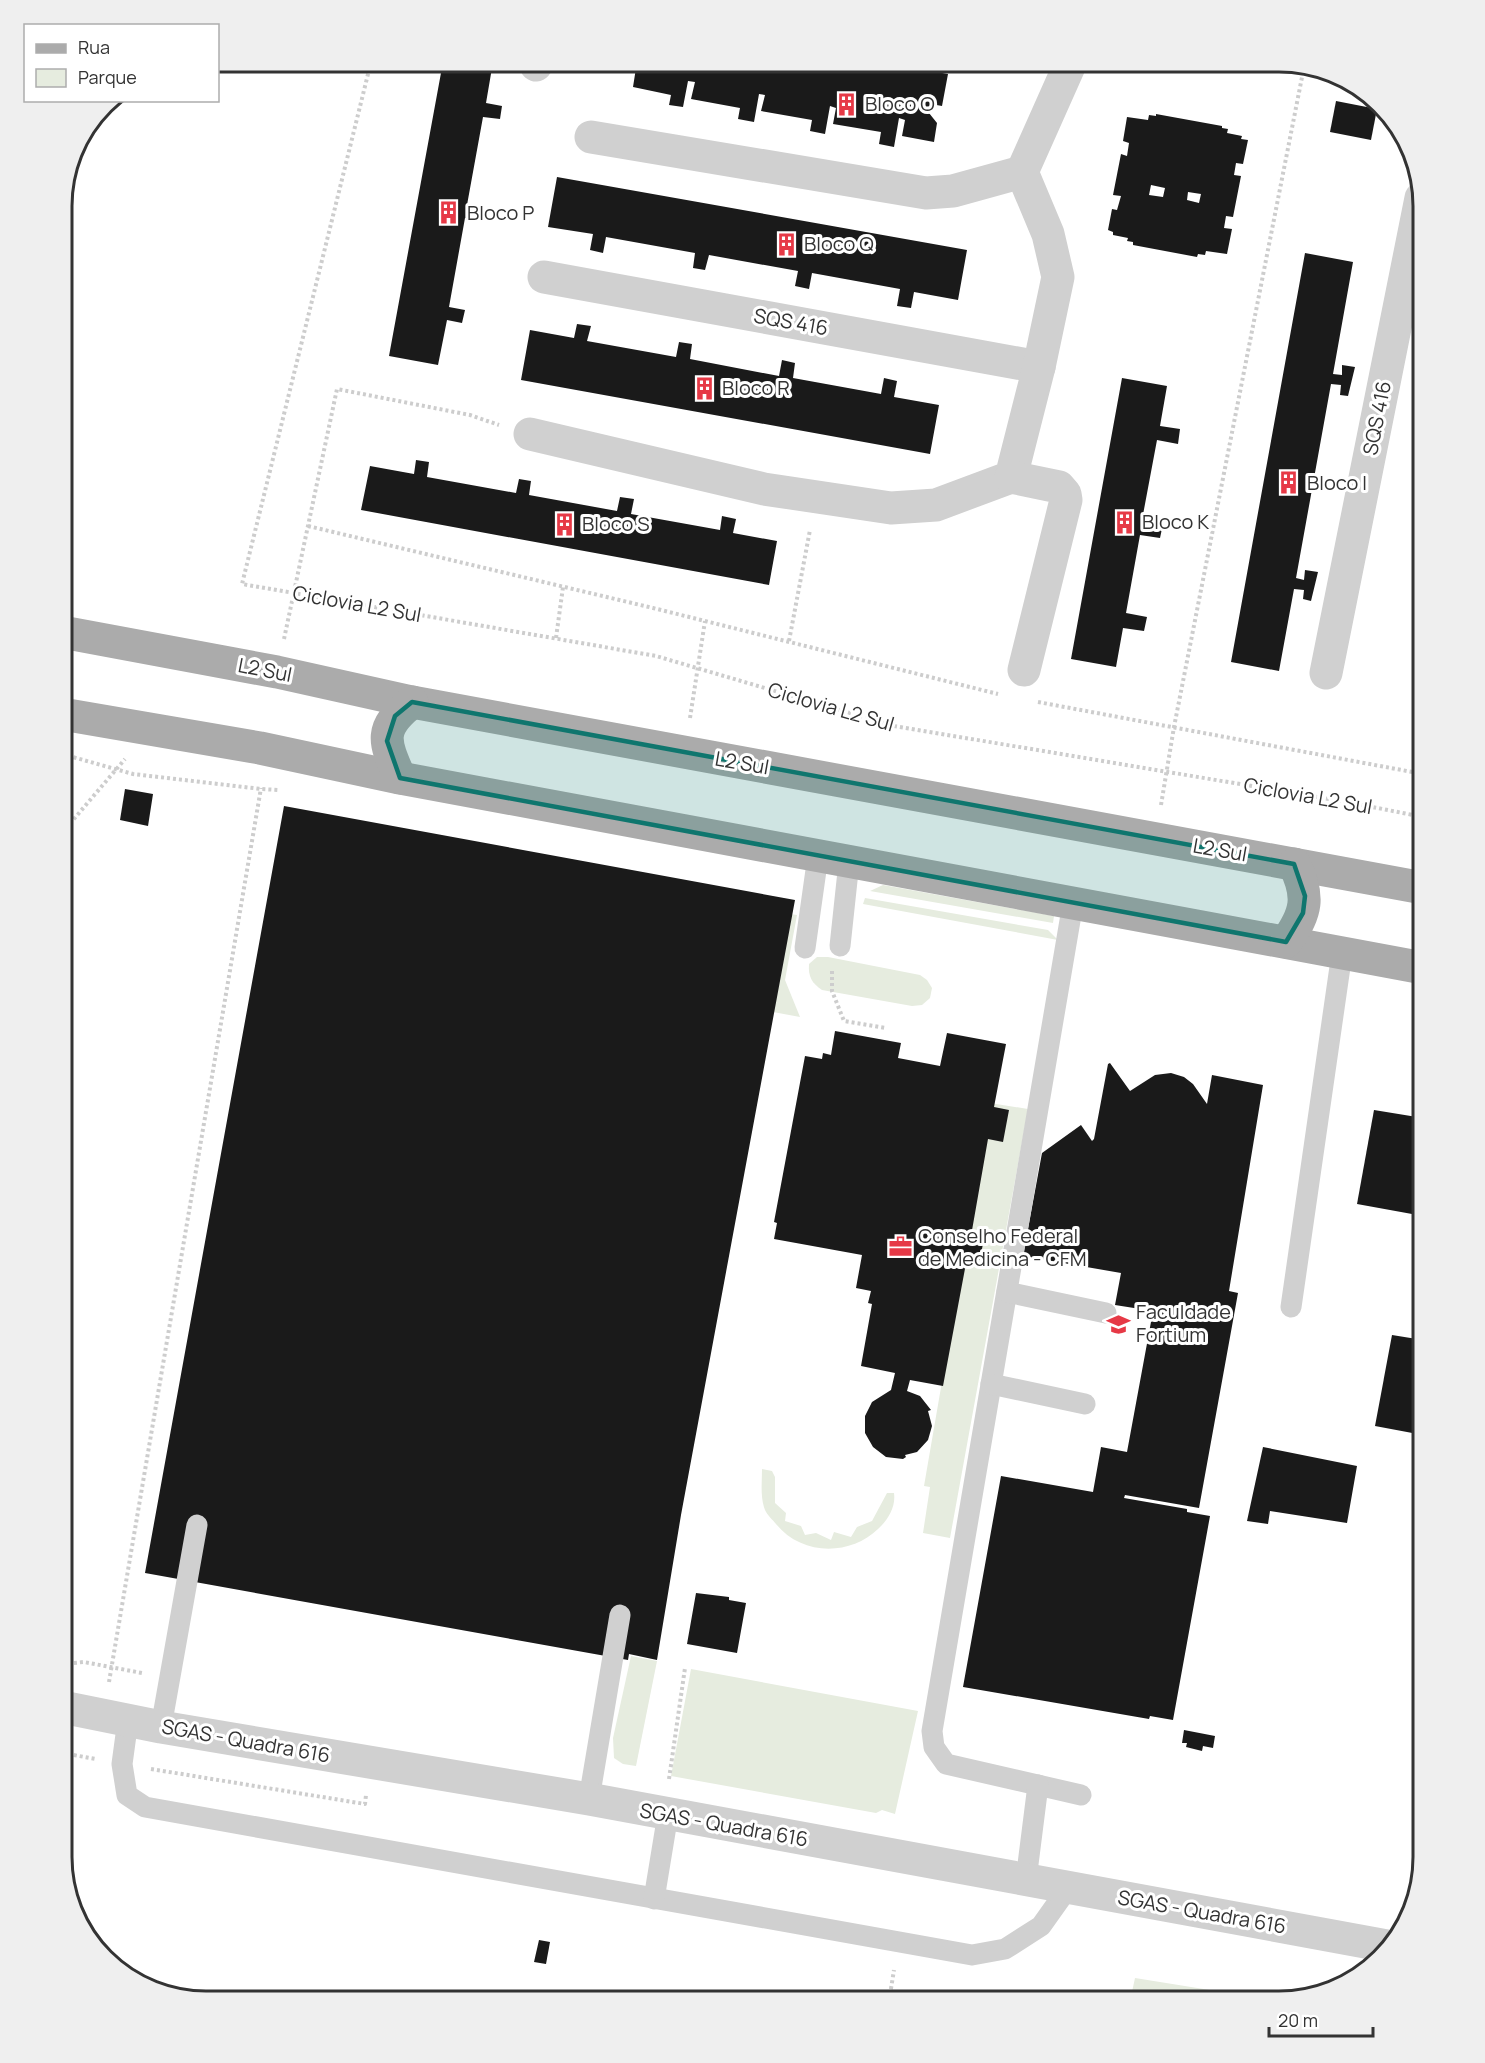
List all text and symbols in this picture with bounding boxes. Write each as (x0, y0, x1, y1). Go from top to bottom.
legend (24, 24, 219, 102)
text: Rua (78, 35, 110, 59)
text: Parque (78, 65, 137, 89)
place label: Bloco O (865, 90, 935, 117)
building icon: Bloco O (834, 91, 860, 117)
place label: Bloco P (467, 199, 534, 226)
building icon: Bloco P (436, 200, 462, 226)
place label: Bloco Q (804, 230, 874, 257)
building icon: Bloco Q (773, 231, 799, 257)
street label: SQS 416 (752, 302, 830, 341)
place label: Bloco R (722, 374, 790, 401)
building icon: Bloco R (691, 375, 717, 401)
street label: SQS 416 (1356, 378, 1397, 457)
place label: Bloco I (1307, 469, 1367, 496)
building icon: Bloco I (1276, 470, 1302, 496)
place label: Bloco K (1142, 508, 1209, 535)
building icon: Bloco K (1111, 509, 1137, 535)
place label: Bloco S (582, 510, 650, 537)
building icon: Bloco S (551, 511, 577, 537)
street label: Ciclovia L2 Sul (291, 579, 424, 628)
street label: L2 Sul (236, 651, 294, 688)
street label: Ciclovia L2 Sul (765, 676, 897, 737)
street label: L2 Sul (713, 744, 771, 781)
street label: Ciclovia L2 Sul (1242, 771, 1375, 820)
street label: L2 Sul (1191, 831, 1249, 868)
place label: Conselho Federal de Medicina - CFM (918, 1222, 1087, 1272)
office icon: Conselho Federal de Medicina - CFM (887, 1234, 913, 1260)
place label: Faculdade Fortium (1136, 1298, 1231, 1348)
school or university icon: Faculdade Fortium (1105, 1311, 1131, 1337)
street label: SGAS - Quadra 616 (160, 1712, 332, 1769)
street label: SGAS - Quadra 616 (638, 1796, 810, 1853)
street label: SGAS - Quadra 616 (1116, 1883, 1288, 1940)
scale bar (1269, 2000, 1372, 2038)
text: 20 m (1278, 2008, 1318, 2032)

